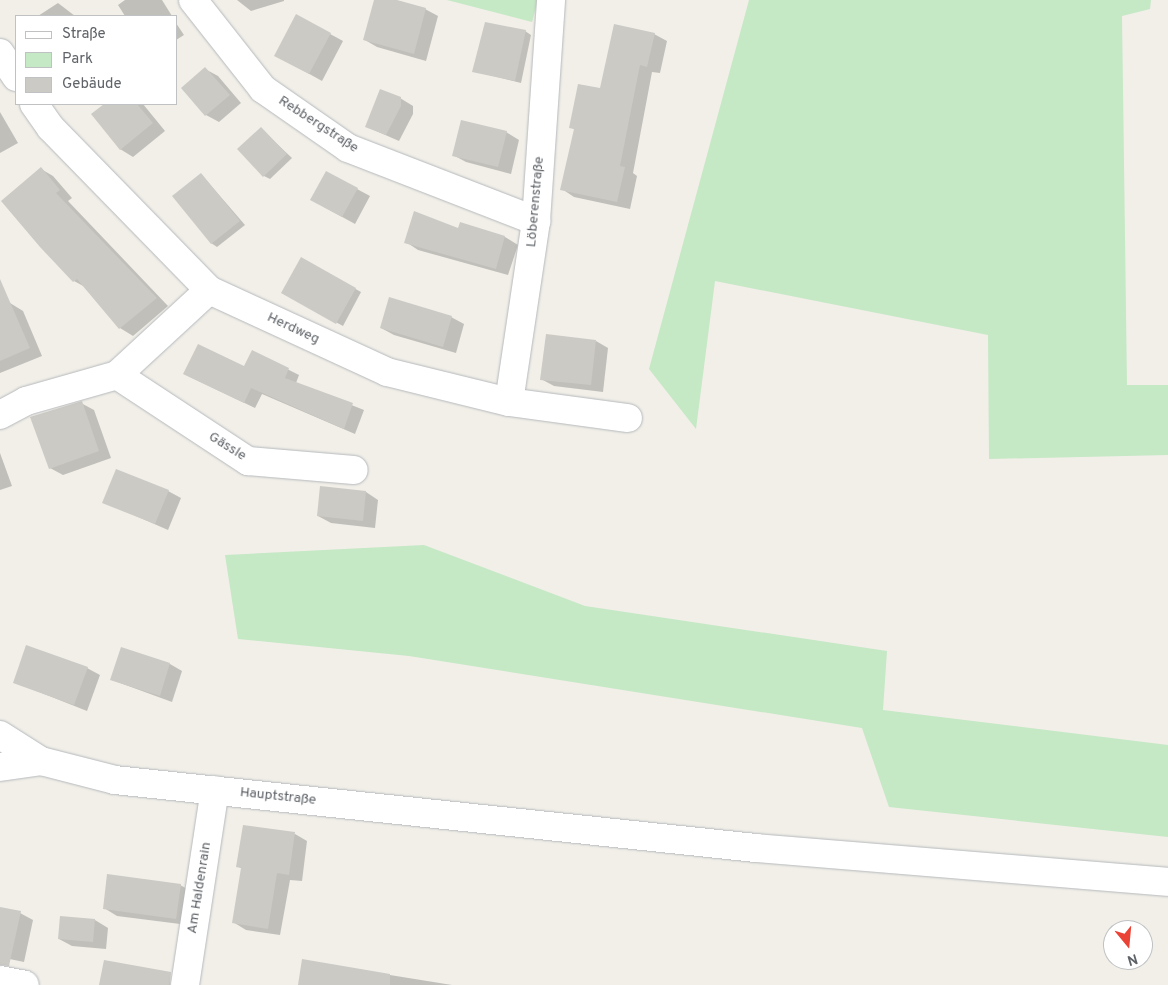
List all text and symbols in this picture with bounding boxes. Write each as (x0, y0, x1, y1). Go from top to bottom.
legend (15, 15, 178, 105)
text: Straße (62, 25, 106, 44)
text: Park (62, 50, 93, 69)
text: Gebäude (62, 75, 122, 94)
street label: Rebbergstraße (275, 93, 361, 157)
street label: Löberenstraße (524, 156, 548, 248)
street label: Herdweg (264, 310, 322, 348)
street label: Gässle (205, 429, 249, 465)
street label: Hauptstraße (239, 785, 317, 809)
street label: Am Haldenrain (184, 841, 216, 935)
north arrow (1103, 920, 1153, 970)
text: N (1125, 949, 1140, 968)

